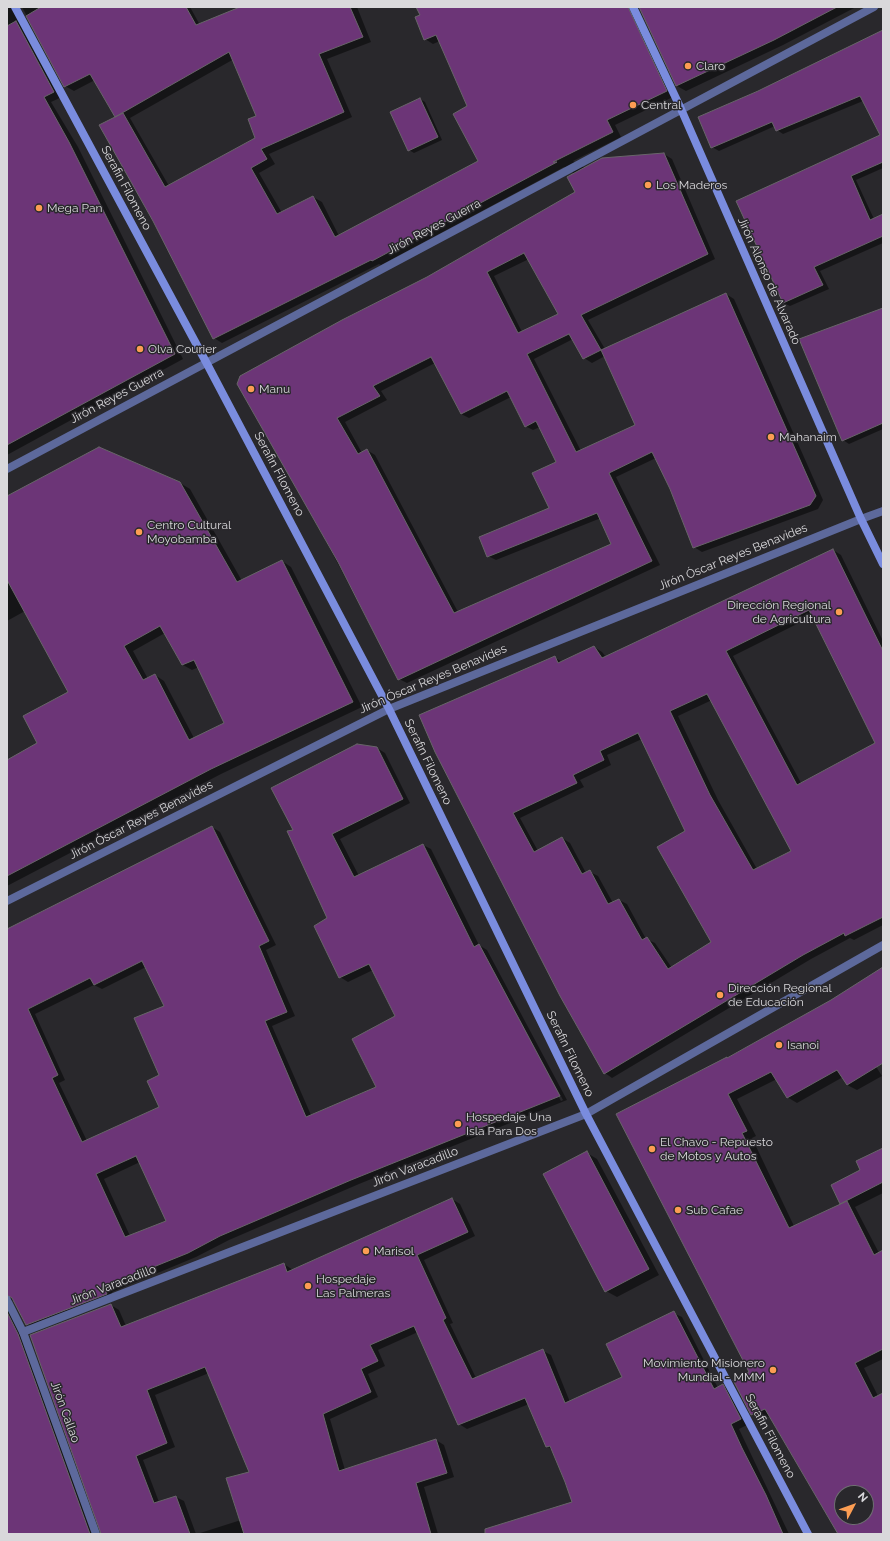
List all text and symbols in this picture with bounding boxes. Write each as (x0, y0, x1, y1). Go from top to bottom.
place label: Claro (696, 59, 725, 73)
marker: Claro (683, 61, 693, 71)
place label: Central (641, 98, 681, 112)
marker: Central (628, 100, 638, 110)
street label: Serafin Filomeno (98, 143, 154, 233)
place label: Los Maderos (656, 178, 727, 192)
marker: Los Maderos (643, 180, 653, 190)
street label: Jirón Reyes Guerra (385, 196, 483, 258)
place label: Mega Pan (47, 201, 102, 215)
marker: Mega Pan (34, 203, 44, 213)
street label: Jirón Alonso de Alvarado (734, 215, 804, 347)
place label: Olva Courier (148, 342, 216, 356)
marker: Olva Courier (135, 344, 145, 354)
street label: Jirón Reyes Guerra (68, 365, 166, 427)
place label: Manu (259, 382, 290, 396)
marker: Manu (246, 384, 256, 394)
street label: Serafin Filomeno (251, 429, 307, 519)
place label: Mahanaim (779, 430, 837, 444)
marker: Mahanaim (766, 432, 776, 442)
place label: Centro Cultural Moyobamba (147, 518, 231, 546)
street label: Jirón Óscar Reyes Benavides (657, 521, 809, 593)
marker: Centro Cultural Moyobamba (134, 527, 144, 537)
place label: Dirección Regional de Agricultura (727, 598, 831, 626)
marker: Dirección Regional de Agricultura (834, 607, 844, 617)
street label: Jirón Óscar Reyes Benavides (357, 641, 509, 717)
street label: Serafin Filomeno (401, 717, 455, 807)
street label: Jirón Óscar Reyes Benavides (67, 777, 215, 863)
place label: Dirección Regional de Educación (728, 981, 832, 1009)
marker: Dirección Regional de Educación (715, 990, 725, 1000)
street label: Serafin Filomeno (543, 1009, 597, 1099)
place label: Isanoi (787, 1038, 819, 1052)
marker: Isanoi (774, 1040, 784, 1050)
place label: Hospedaje Una Isla Para Dos (466, 1110, 551, 1138)
marker: Hospedaje Una Isla Para Dos (453, 1119, 463, 1129)
place label: El Chavo - Repuesto de Motos y Autos (660, 1135, 773, 1163)
street label: Jirón Varacadillo (370, 1144, 460, 1190)
marker: El Chavo - Repuesto de Motos y Autos (647, 1144, 657, 1154)
place label: Sub Cafae (686, 1203, 743, 1217)
marker: Sub Cafae (673, 1205, 683, 1215)
place label: Marisol (374, 1244, 414, 1258)
marker: Marisol (361, 1246, 371, 1256)
street label: Jirón Varacadillo (68, 1262, 158, 1308)
place label: Hospedaje Las Palmeras (316, 1272, 390, 1300)
marker: Hospedaje Las Palmeras (303, 1281, 313, 1291)
place label: Movimiento Misionero Mundial - MMM (643, 1356, 765, 1384)
marker: Movimiento Misionero Mundial - MMM (768, 1365, 778, 1375)
street label: Jirón Callao (47, 1379, 83, 1445)
street label: Serafin Filomeno (742, 1391, 798, 1481)
north arrow (834, 1485, 874, 1525)
text: N (855, 1490, 870, 1505)

